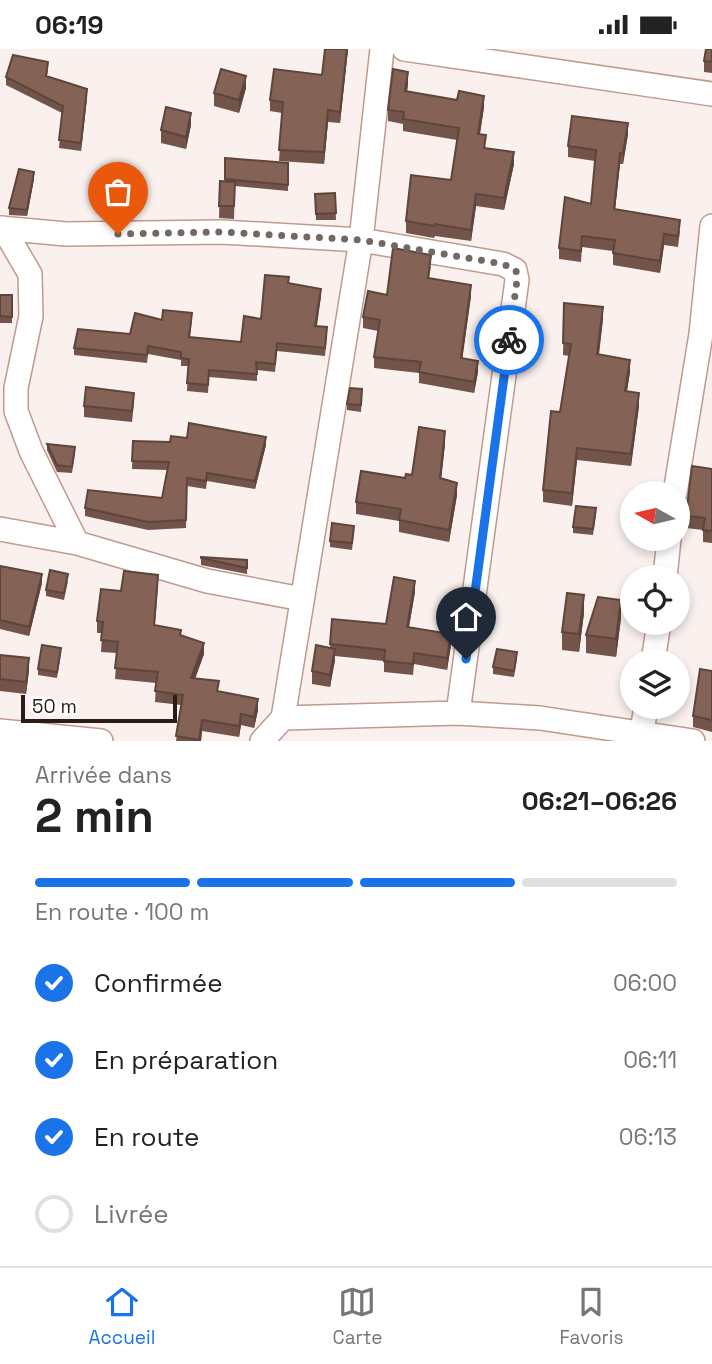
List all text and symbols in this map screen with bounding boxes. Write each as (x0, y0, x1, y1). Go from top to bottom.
text: 06:19 (35, 8, 103, 42)
pin (88, 162, 148, 234)
icon: bag (99, 173, 137, 211)
courier (474, 305, 544, 375)
icon: bike (490, 321, 528, 359)
north arrow (620, 481, 690, 551)
map controls (620, 481, 690, 719)
button: locate (620, 565, 690, 635)
pin (436, 587, 496, 659)
icon: home (447, 598, 485, 636)
button: layers (620, 649, 690, 719)
scale bar (21, 692, 177, 724)
text: 50 m (32, 694, 77, 719)
text: Arrivée dans (35, 760, 172, 790)
text: 06:21–06:26 (522, 784, 677, 818)
text: 2 min (35, 787, 154, 845)
text: En route · 100 m (35, 897, 209, 927)
icon: check (35, 964, 73, 1002)
text: Confirmée (94, 966, 223, 1000)
text: 06:00 (613, 968, 677, 998)
icon: check (35, 1041, 73, 1079)
text: En préparation (94, 1043, 278, 1077)
text: 06:11 (623, 1045, 677, 1075)
icon: check (35, 1118, 73, 1156)
text: En route (94, 1120, 199, 1154)
text: 06:13 (619, 1122, 677, 1152)
text: Livrée (94, 1197, 169, 1231)
tab: Accueil (89, 1283, 155, 1350)
tab: Carte (332, 1283, 382, 1350)
tab: Favoris (559, 1283, 623, 1350)

